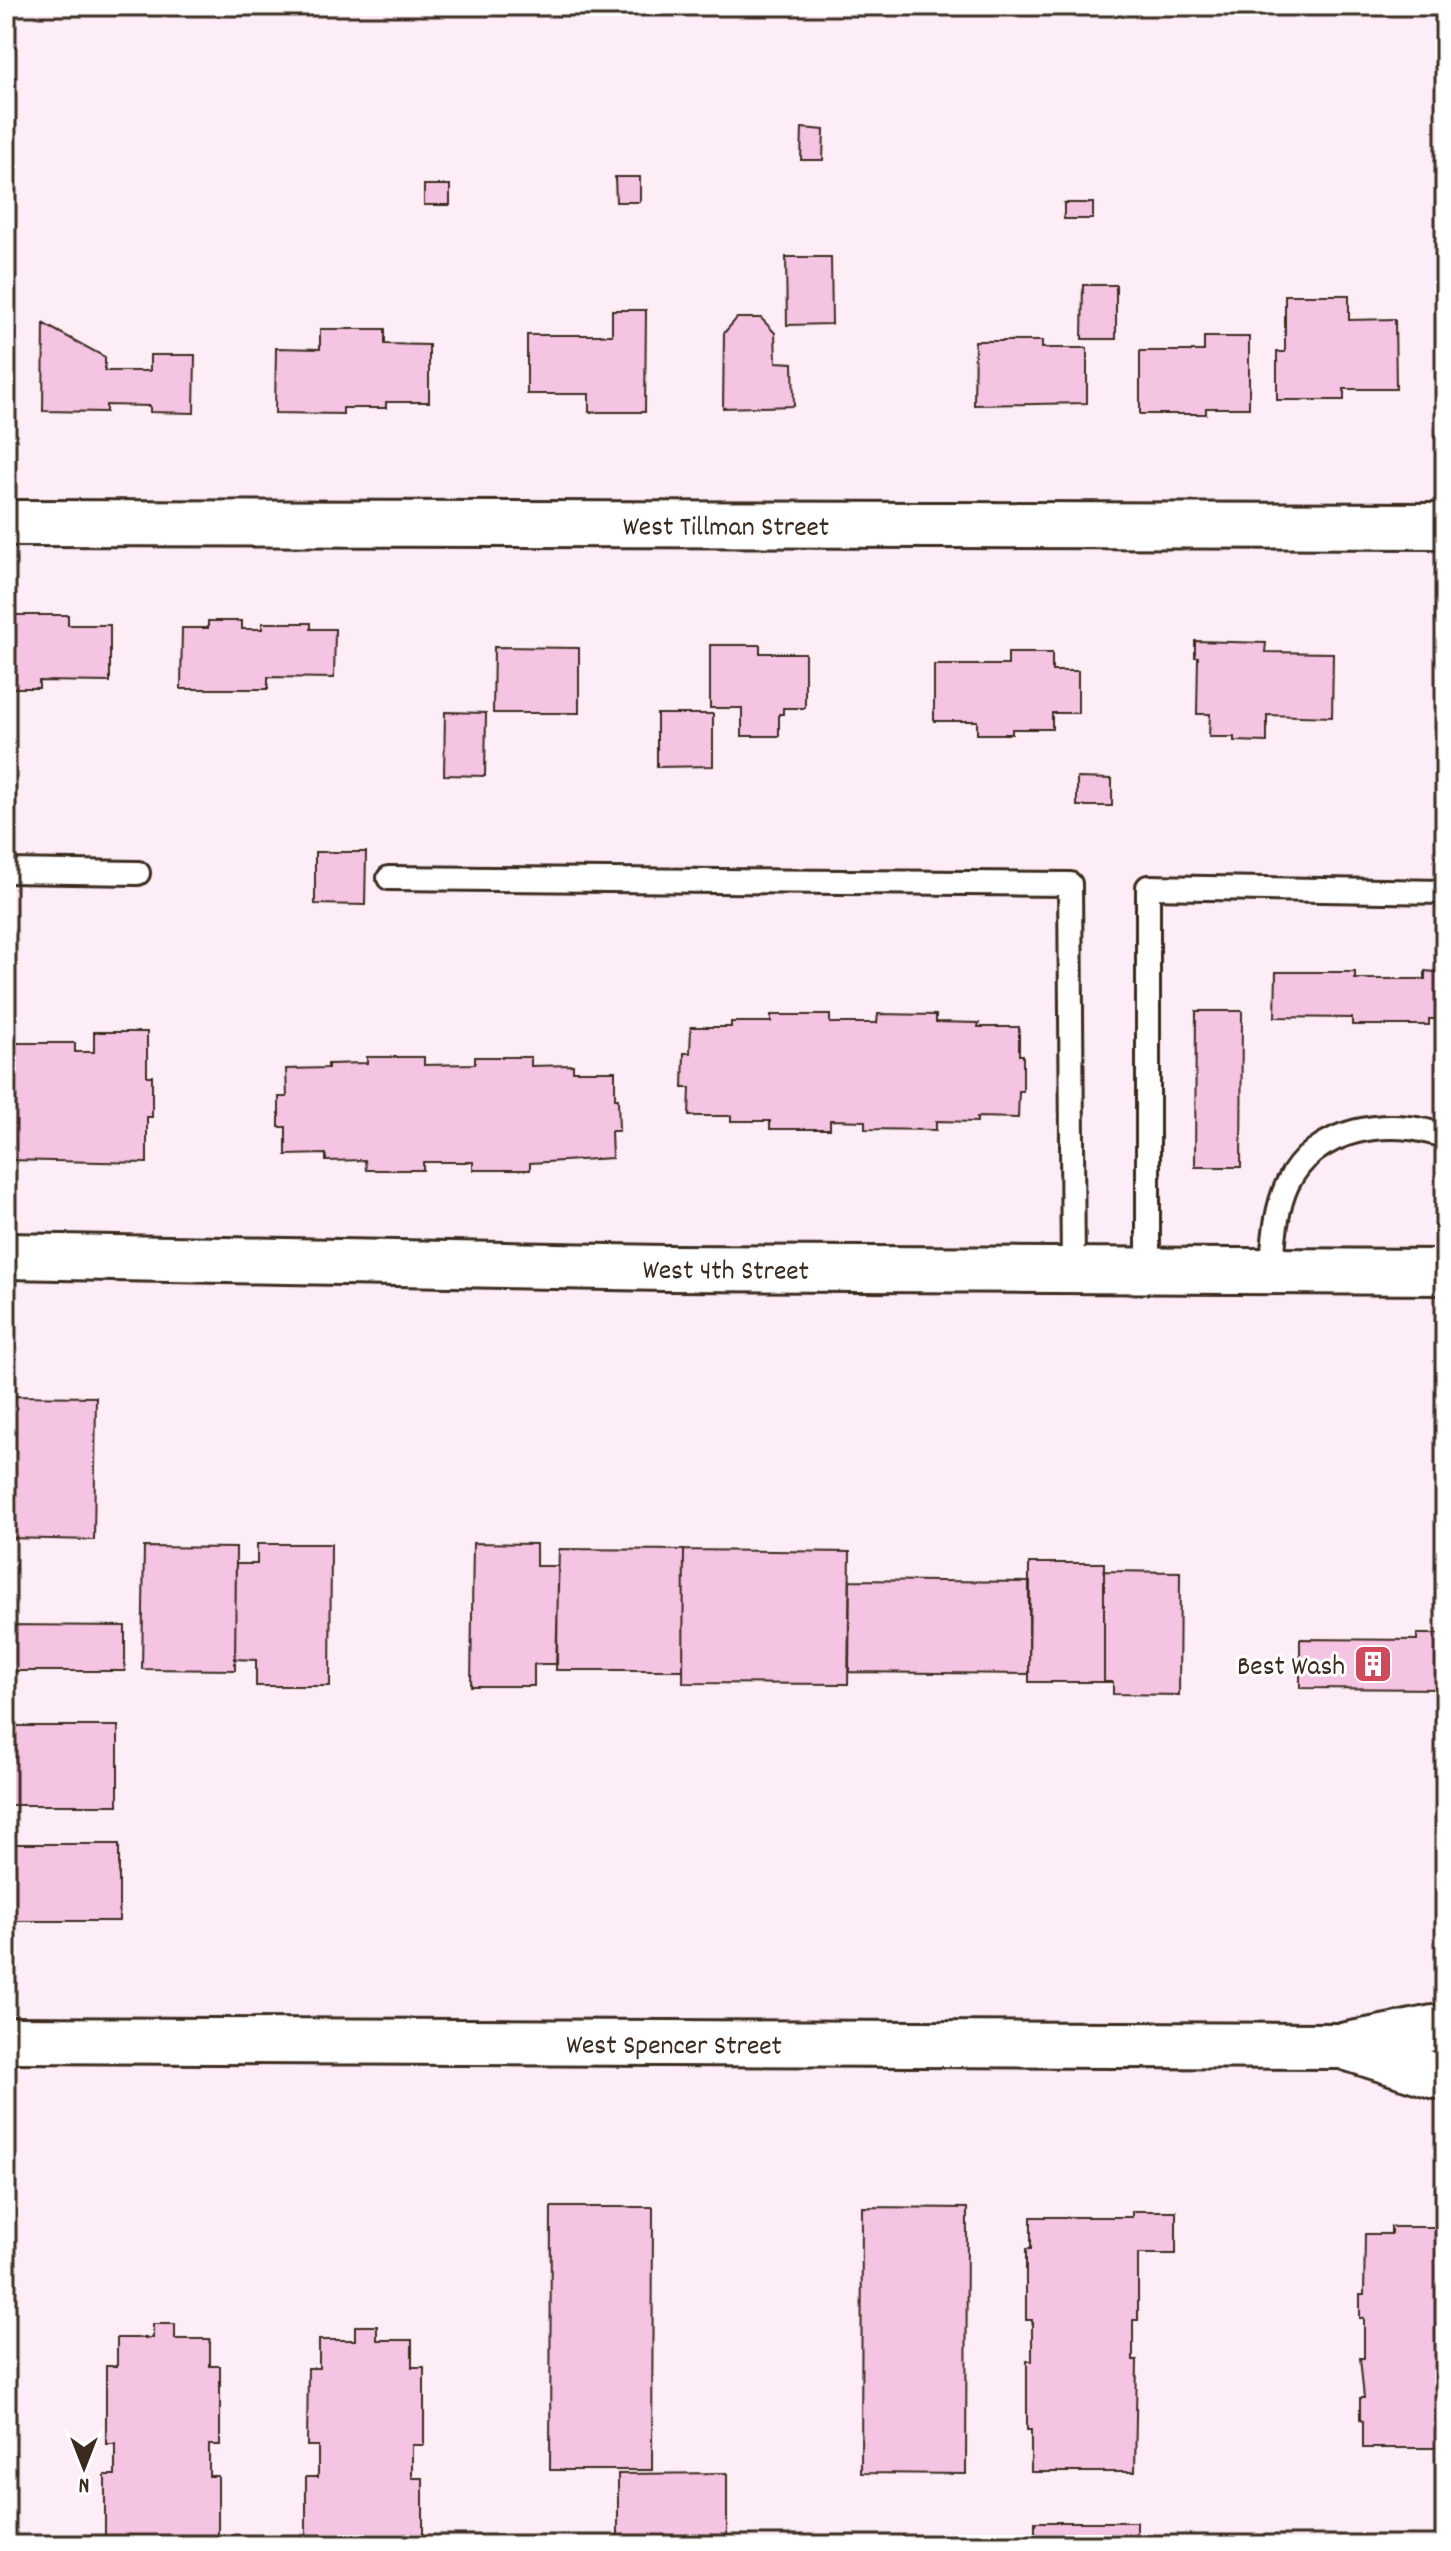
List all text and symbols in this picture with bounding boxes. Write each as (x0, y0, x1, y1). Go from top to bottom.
street label: West Tillman Street (623, 509, 829, 550)
street label: West 4th Street (642, 1253, 809, 1294)
building icon: Best Wash (1352, 1643, 1394, 1685)
place label: Best Wash (1237, 1649, 1345, 1689)
street label: West Spencer Street (566, 2028, 782, 2068)
north arrow (44, 2427, 124, 2507)
text: N (78, 2468, 89, 2499)

